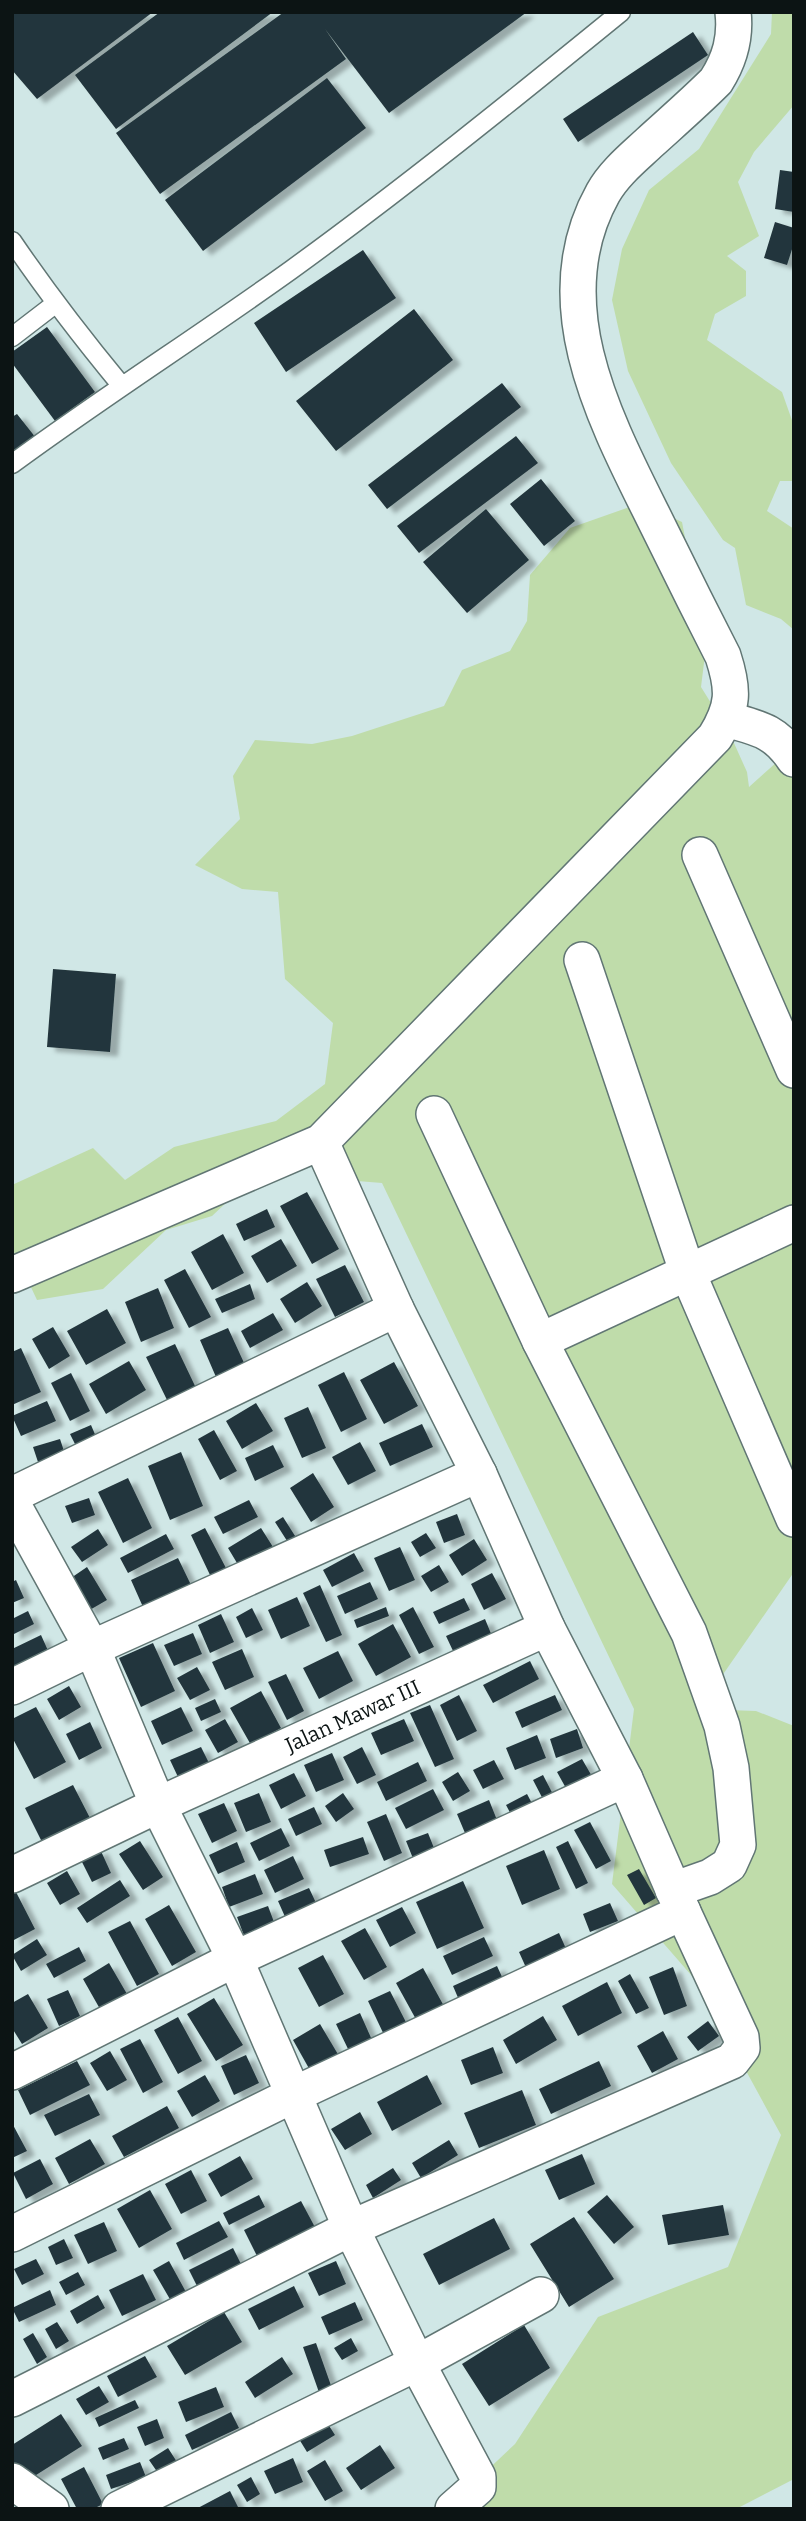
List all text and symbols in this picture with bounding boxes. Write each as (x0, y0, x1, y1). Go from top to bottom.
street label: Jalan Mawar III (280, 1674, 425, 1759)

